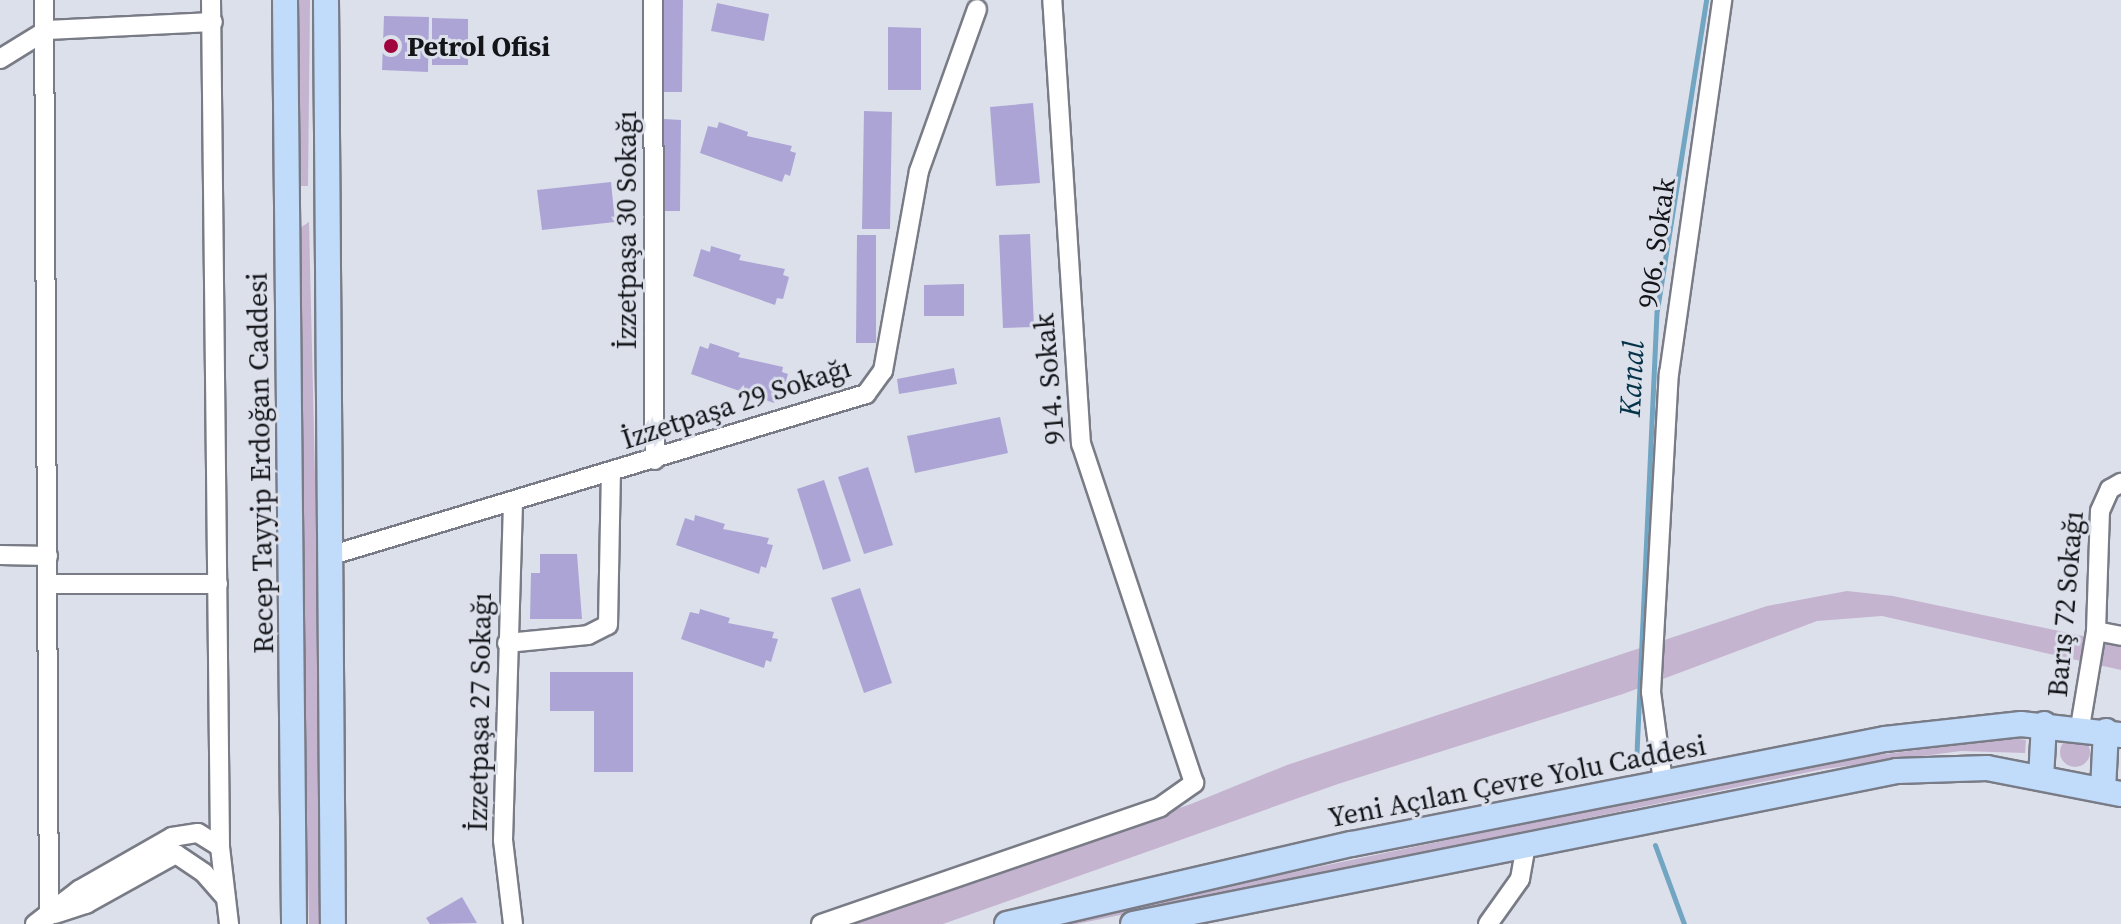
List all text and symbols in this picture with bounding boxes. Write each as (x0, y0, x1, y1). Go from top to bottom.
place label: Petrol Ofisi (407, 29, 550, 63)
marker: Petrol Ofisi (382, 37, 400, 55)
street label: İzzetpaşa 30 Sokağı (609, 111, 643, 349)
street label: 906. Sokak (1630, 176, 1682, 310)
street label: Recep Tayyip Erdoğan Caddesi (240, 272, 280, 654)
street label: 914. Sokak (1027, 312, 1071, 446)
water label: Kanal (1612, 340, 1652, 418)
street label: İzzetpaşa 29 Sokağı (617, 350, 855, 456)
street label: Barış 72 Sokağı (2040, 510, 2090, 698)
street label: İzzetpaşa 27 Sokağı (460, 592, 498, 832)
street label: Yeni Açılan Çevre Yolu Caddesi (1325, 728, 1709, 834)

